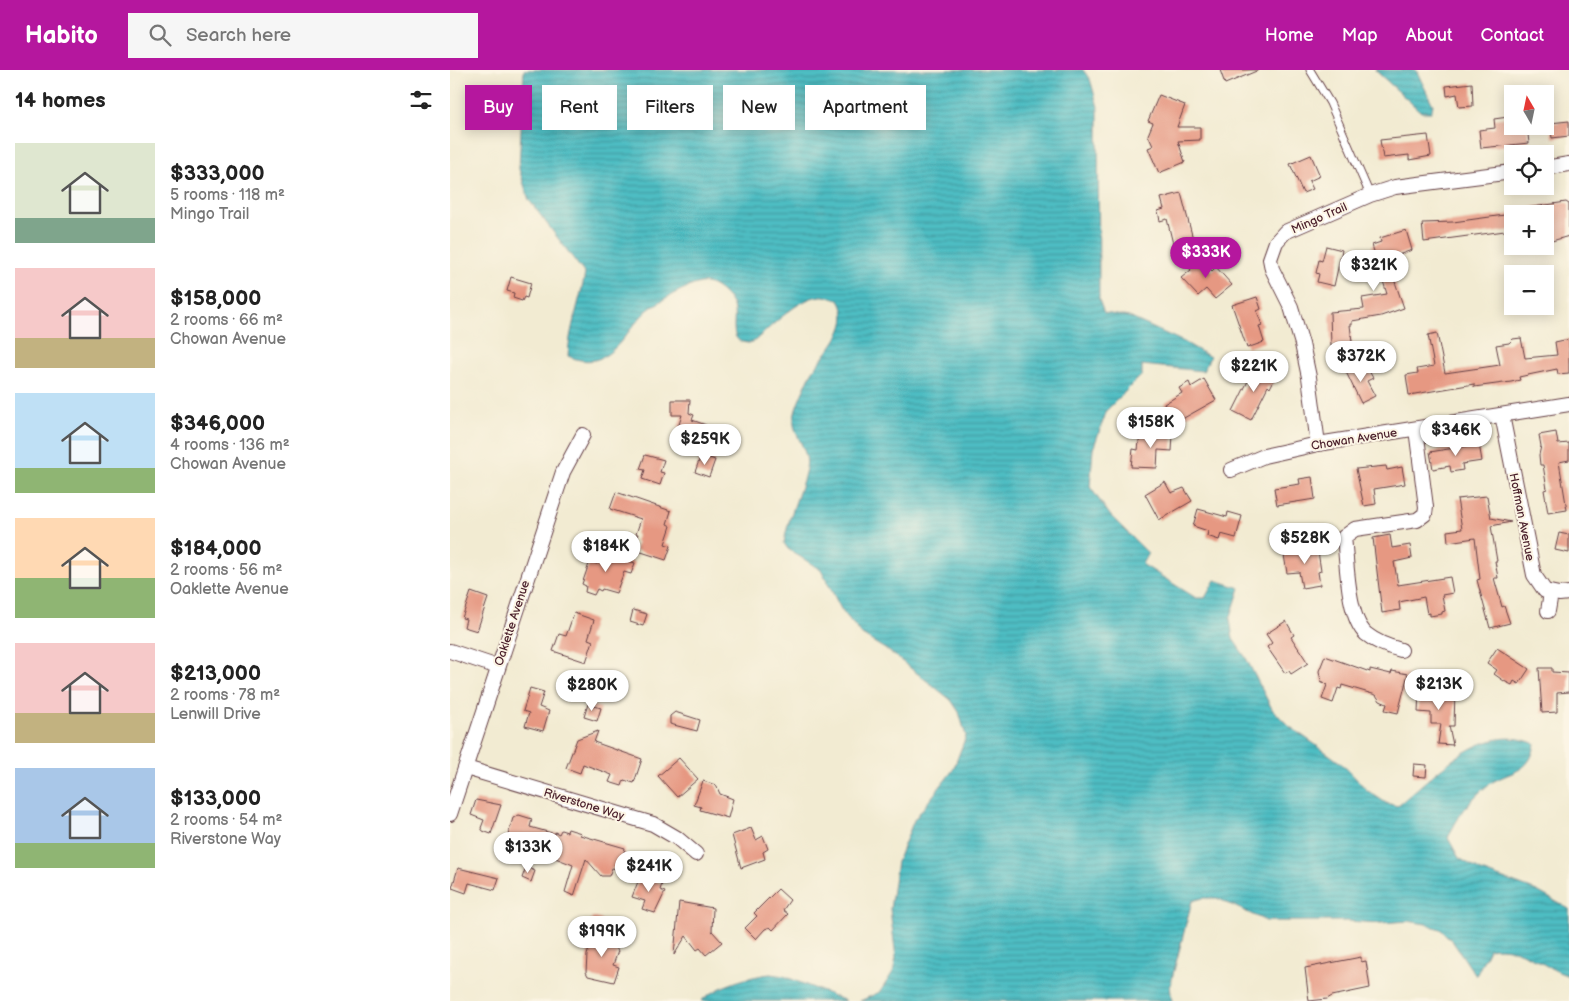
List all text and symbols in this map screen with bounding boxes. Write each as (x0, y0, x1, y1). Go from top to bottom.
search box (128, 13, 478, 58)
text: Habito (25, 21, 98, 50)
icon: search (146, 21, 174, 49)
text: Search here (186, 24, 291, 47)
text: Home (1265, 25, 1314, 46)
text: Map (1342, 25, 1378, 46)
text: About (1406, 25, 1453, 46)
text: Contact (1481, 25, 1544, 46)
chip: Buy (465, 85, 532, 130)
chip: Rent (542, 85, 617, 130)
chip: Filters (627, 85, 713, 130)
chip: New (723, 85, 795, 130)
chip: Apartment (805, 85, 926, 130)
north arrow (1504, 85, 1554, 135)
map controls (1504, 85, 1554, 315)
icon: filters (407, 86, 435, 114)
text: 14 homes (15, 88, 106, 113)
button: locate (1504, 145, 1554, 195)
text: $333,000 (170, 161, 265, 186)
icon: home (55, 163, 115, 223)
text: 5 rooms · 118 m² (170, 186, 285, 205)
street label: Mingo Trail (1289, 199, 1349, 237)
text: Mingo Trail (170, 205, 249, 224)
button: + (1504, 205, 1554, 255)
pin: $333K (1171, 236, 1241, 279)
text: $333K (1181, 243, 1231, 262)
pin: $321K (1339, 250, 1409, 292)
text: $321K (1351, 256, 1397, 275)
button: − (1504, 265, 1554, 315)
text: $158,000 (170, 286, 261, 311)
icon: home (55, 288, 115, 348)
text: 2 rooms · 66 m² (170, 311, 283, 330)
text: Chowan Avenue (170, 330, 286, 349)
pin: $372K (1326, 340, 1396, 383)
text: $372K (1336, 347, 1386, 366)
pin: $221K (1219, 350, 1289, 393)
text: $221K (1231, 357, 1278, 376)
pin: $158K (1116, 406, 1186, 449)
text: $346,000 (170, 411, 265, 436)
icon: home (55, 413, 115, 473)
text: $158K (1127, 413, 1175, 432)
pin: $346K (1421, 414, 1491, 457)
text: $346K (1431, 421, 1481, 440)
pin: $259K (670, 424, 740, 466)
street label: Chowan Avenue (1310, 425, 1398, 454)
text: $259K (680, 430, 730, 449)
text: 4 rooms · 136 m² (170, 436, 290, 455)
text: Chowan Avenue (170, 455, 286, 474)
street label: Hoffman Avenue (1506, 472, 1537, 562)
pin: $528K (1270, 522, 1340, 565)
text: $528K (1280, 529, 1330, 548)
pin: $184K (571, 530, 641, 573)
text: $184,000 (170, 536, 262, 561)
text: $184K (582, 537, 630, 556)
icon: home (55, 538, 115, 598)
text: 2 rooms · 56 m² (170, 561, 282, 580)
street label: Oaklette Avenue (492, 579, 533, 668)
text: Oaklette Avenue (170, 580, 289, 599)
text: $213,000 (170, 661, 261, 686)
icon: home (55, 663, 115, 723)
pin: $213K (1404, 668, 1474, 711)
pin: $280K (557, 670, 627, 712)
text: $213K (1416, 675, 1462, 694)
text: $280K (567, 676, 617, 695)
text: 2 rooms · 78 m² (170, 686, 280, 705)
text: Lenwill Drive (170, 705, 261, 724)
street label: Riverstone Way (542, 785, 626, 824)
text: $133,000 (170, 786, 261, 811)
icon: home (55, 788, 115, 848)
text: 2 rooms · 54 m² (170, 811, 282, 830)
text: Riverstone Way (170, 830, 281, 849)
pin: $133K (493, 832, 563, 874)
text: $133K (505, 838, 551, 857)
pin: $241K (614, 850, 684, 893)
text: $241K (626, 857, 672, 876)
pin: $199K (567, 916, 637, 958)
text: $199K (579, 922, 625, 941)

